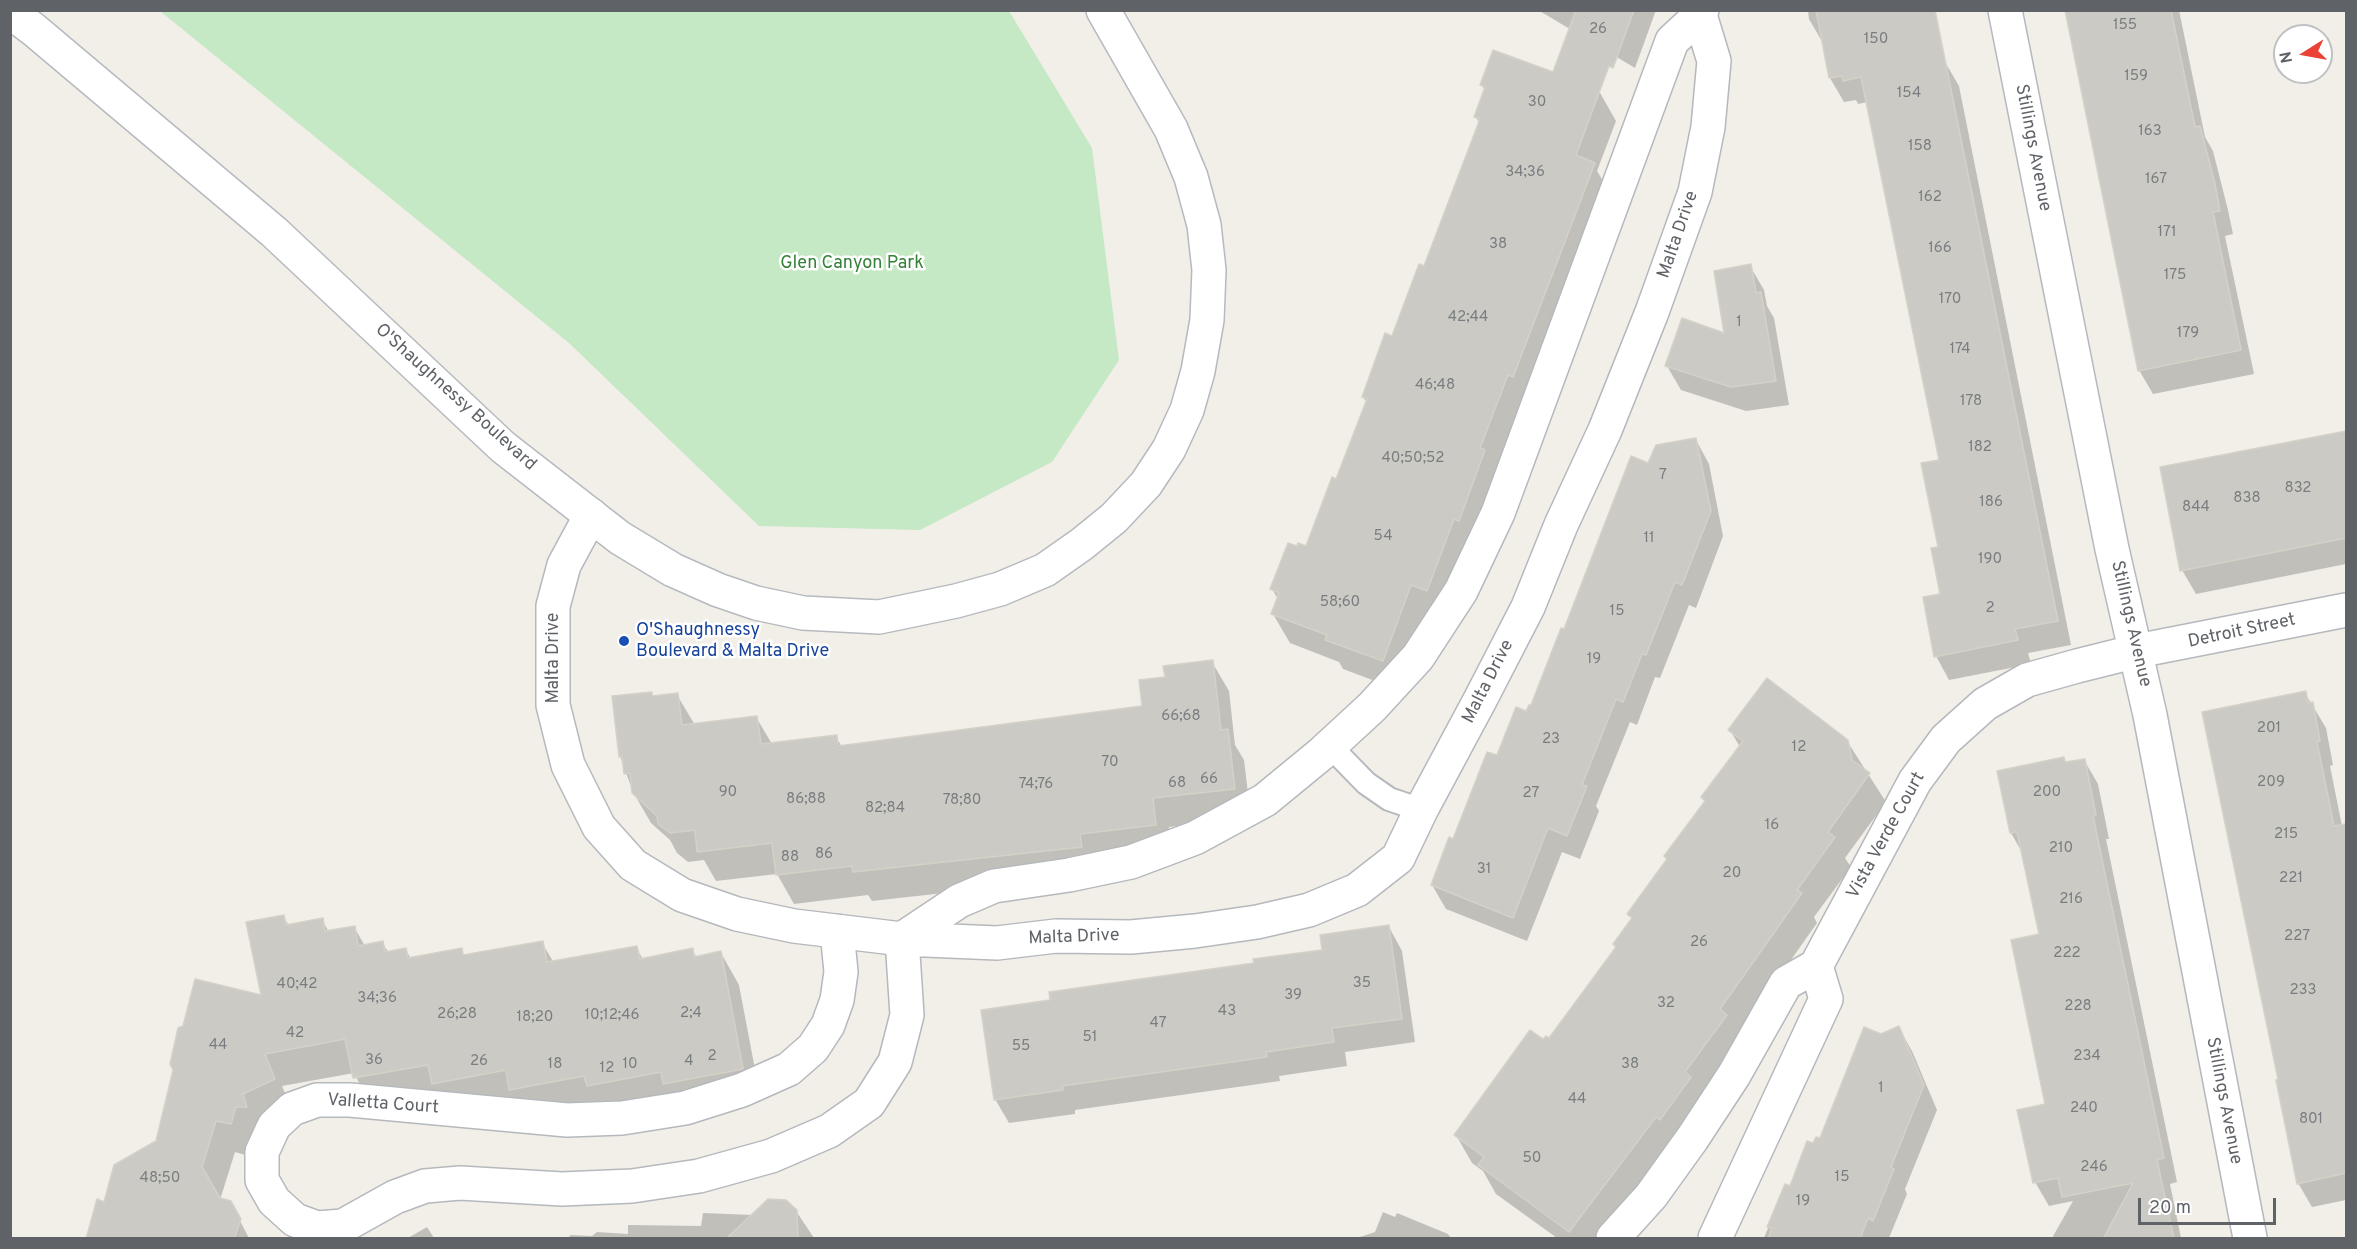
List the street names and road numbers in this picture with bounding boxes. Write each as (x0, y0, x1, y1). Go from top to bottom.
street label: Stillings Avenue (2009, 83, 2055, 213)
street label: Malta Drive (1654, 188, 1704, 282)
street label: O'Shaughnessy Boulevard (370, 320, 540, 476)
street label: Stillings Avenue (2105, 559, 2155, 689)
street label: Detroit Street (2186, 610, 2298, 654)
street label: Malta Drive (543, 612, 565, 704)
street label: Malta Drive (1459, 637, 1519, 727)
street label: Vista Verde Court (1843, 769, 1931, 903)
street label: Malta Drive (1028, 926, 1120, 950)
street label: Stillings Avenue (2200, 1036, 2246, 1166)
street label: Valletta Court (326, 1090, 440, 1120)

